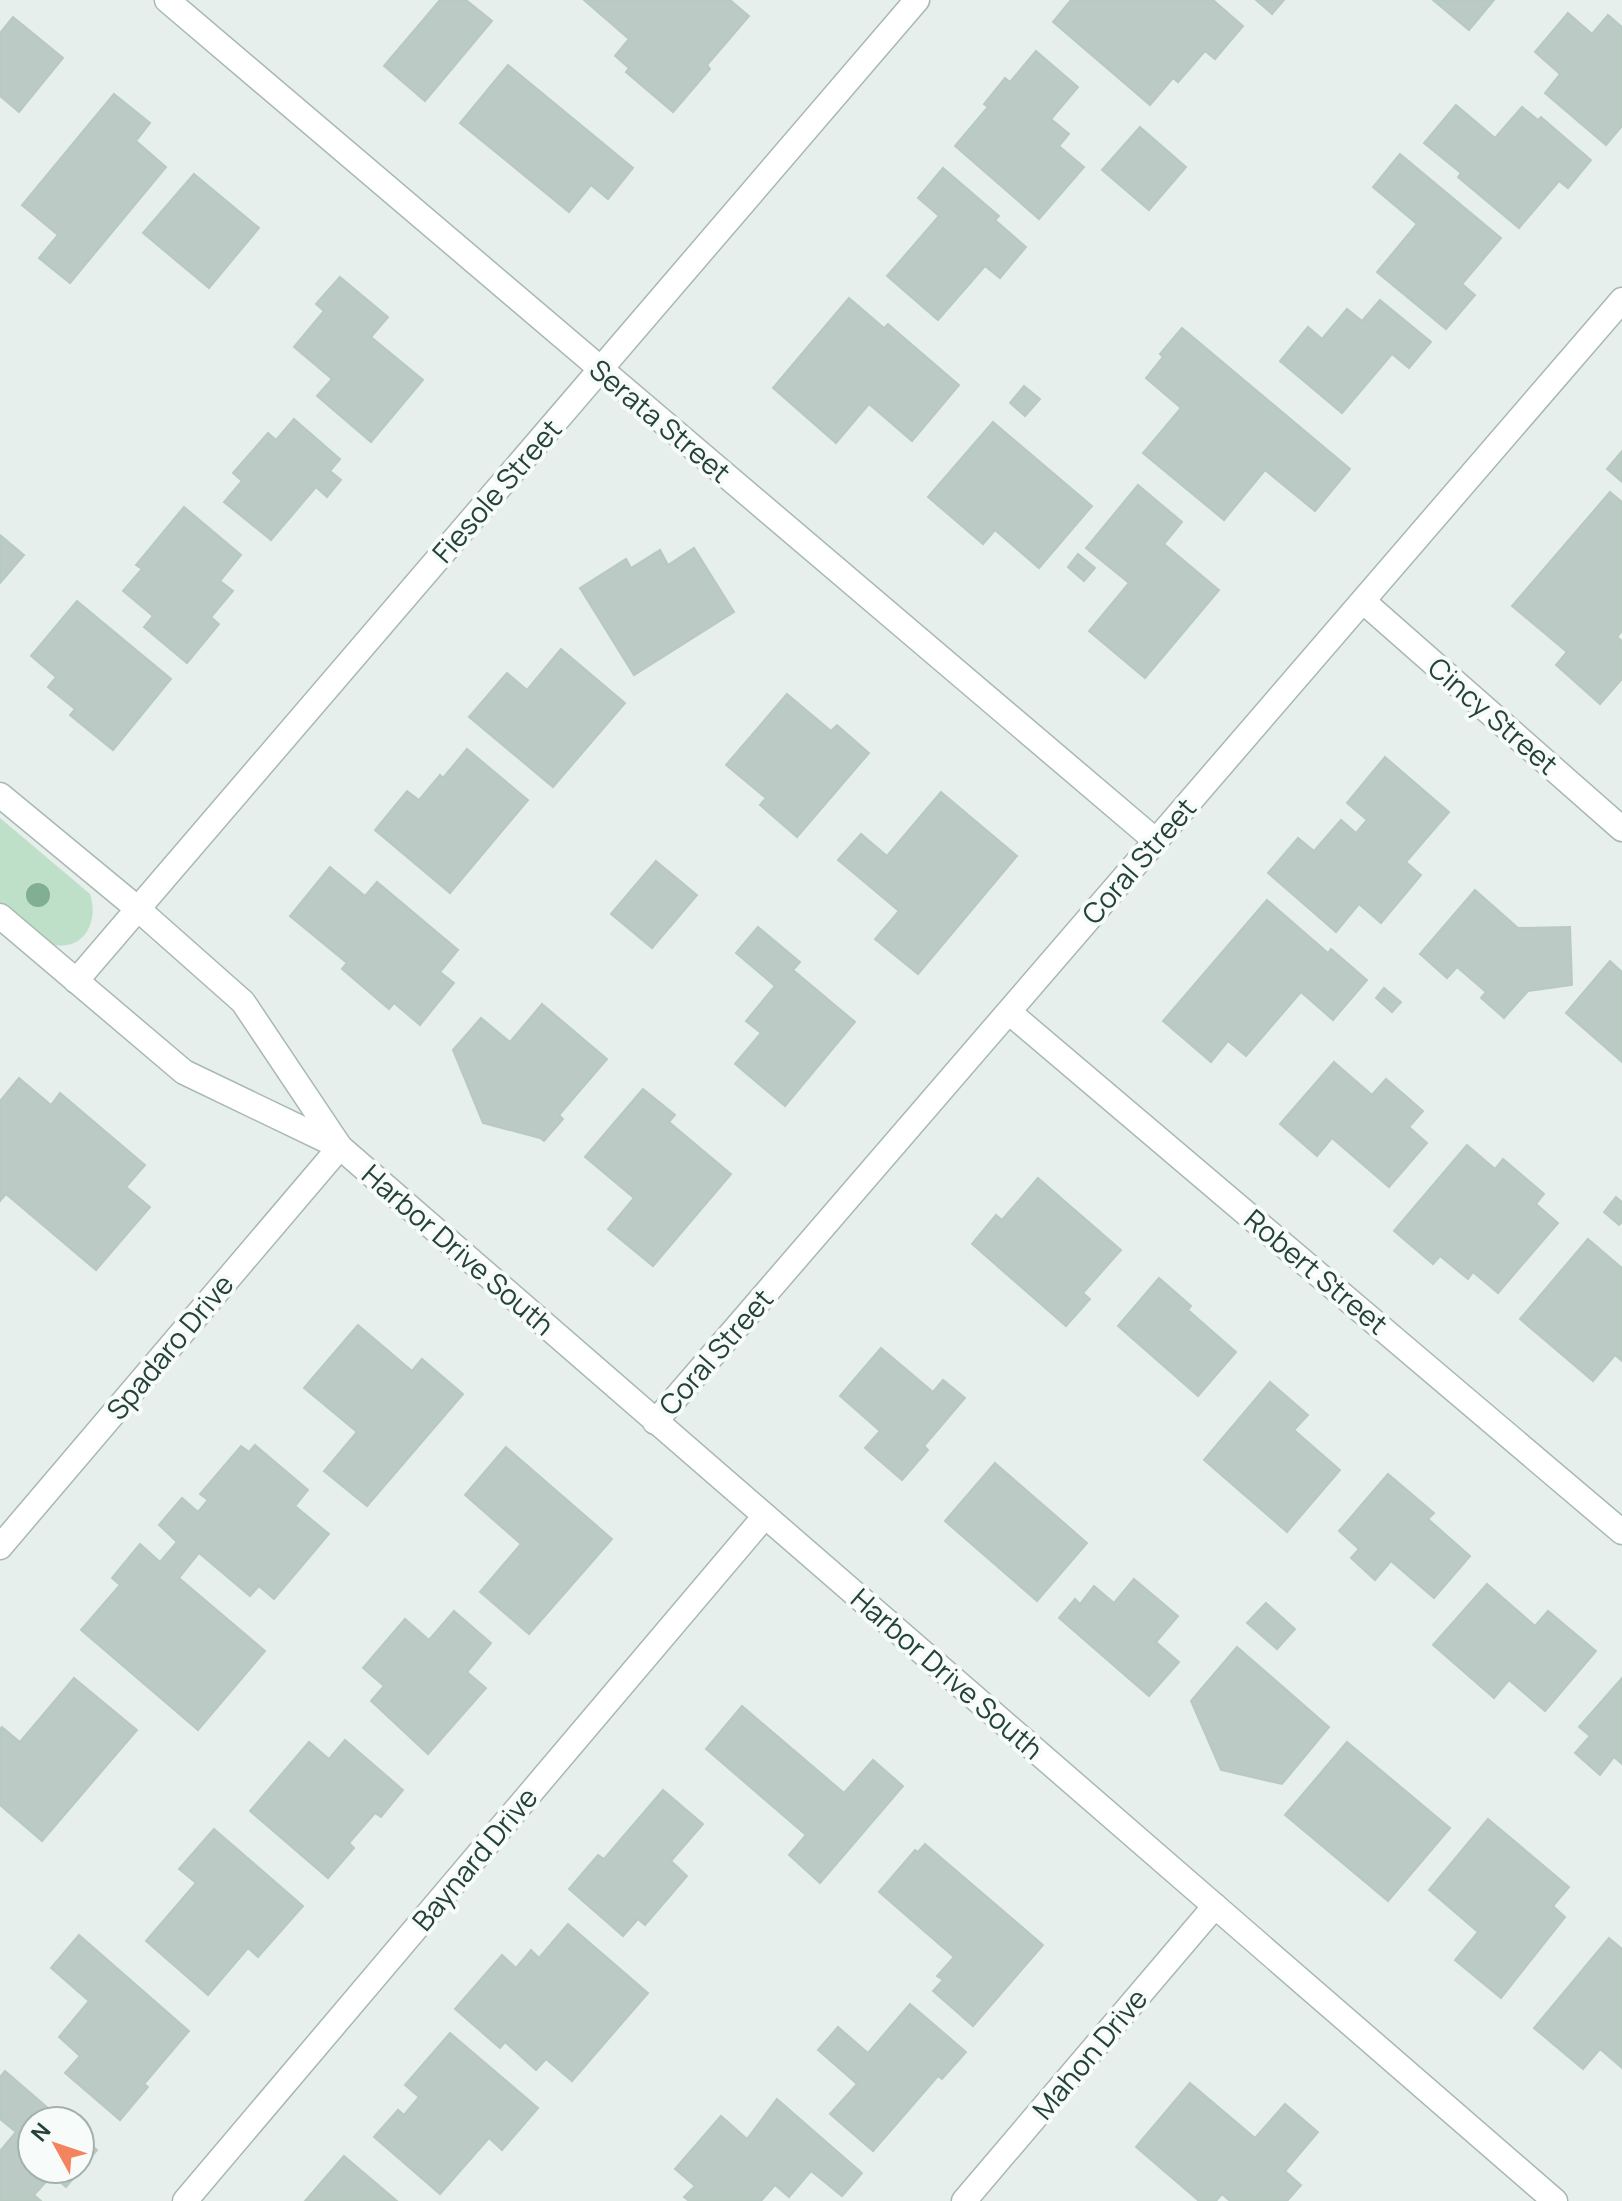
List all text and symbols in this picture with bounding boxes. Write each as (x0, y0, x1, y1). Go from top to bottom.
street label: Serata Street (582, 350, 739, 490)
street label: Fiesole Street (423, 410, 569, 570)
street label: Cincy Street (1421, 648, 1567, 782)
street label: Coral Street (1073, 789, 1204, 932)
street label: Harbor Drive South (354, 1155, 563, 1343)
street label: Robert Street (1237, 1200, 1396, 1342)
street label: Spadaro Drive (97, 1266, 241, 1427)
street label: Coral Street (650, 1280, 781, 1423)
street label: Harbor Drive South (843, 1579, 1052, 1767)
street label: Baynard Drive (403, 1779, 545, 1938)
street label: Mahon Drive (1023, 1980, 1155, 2127)
north arrow (16, 2105, 96, 2185)
text: N (24, 2116, 57, 2148)

